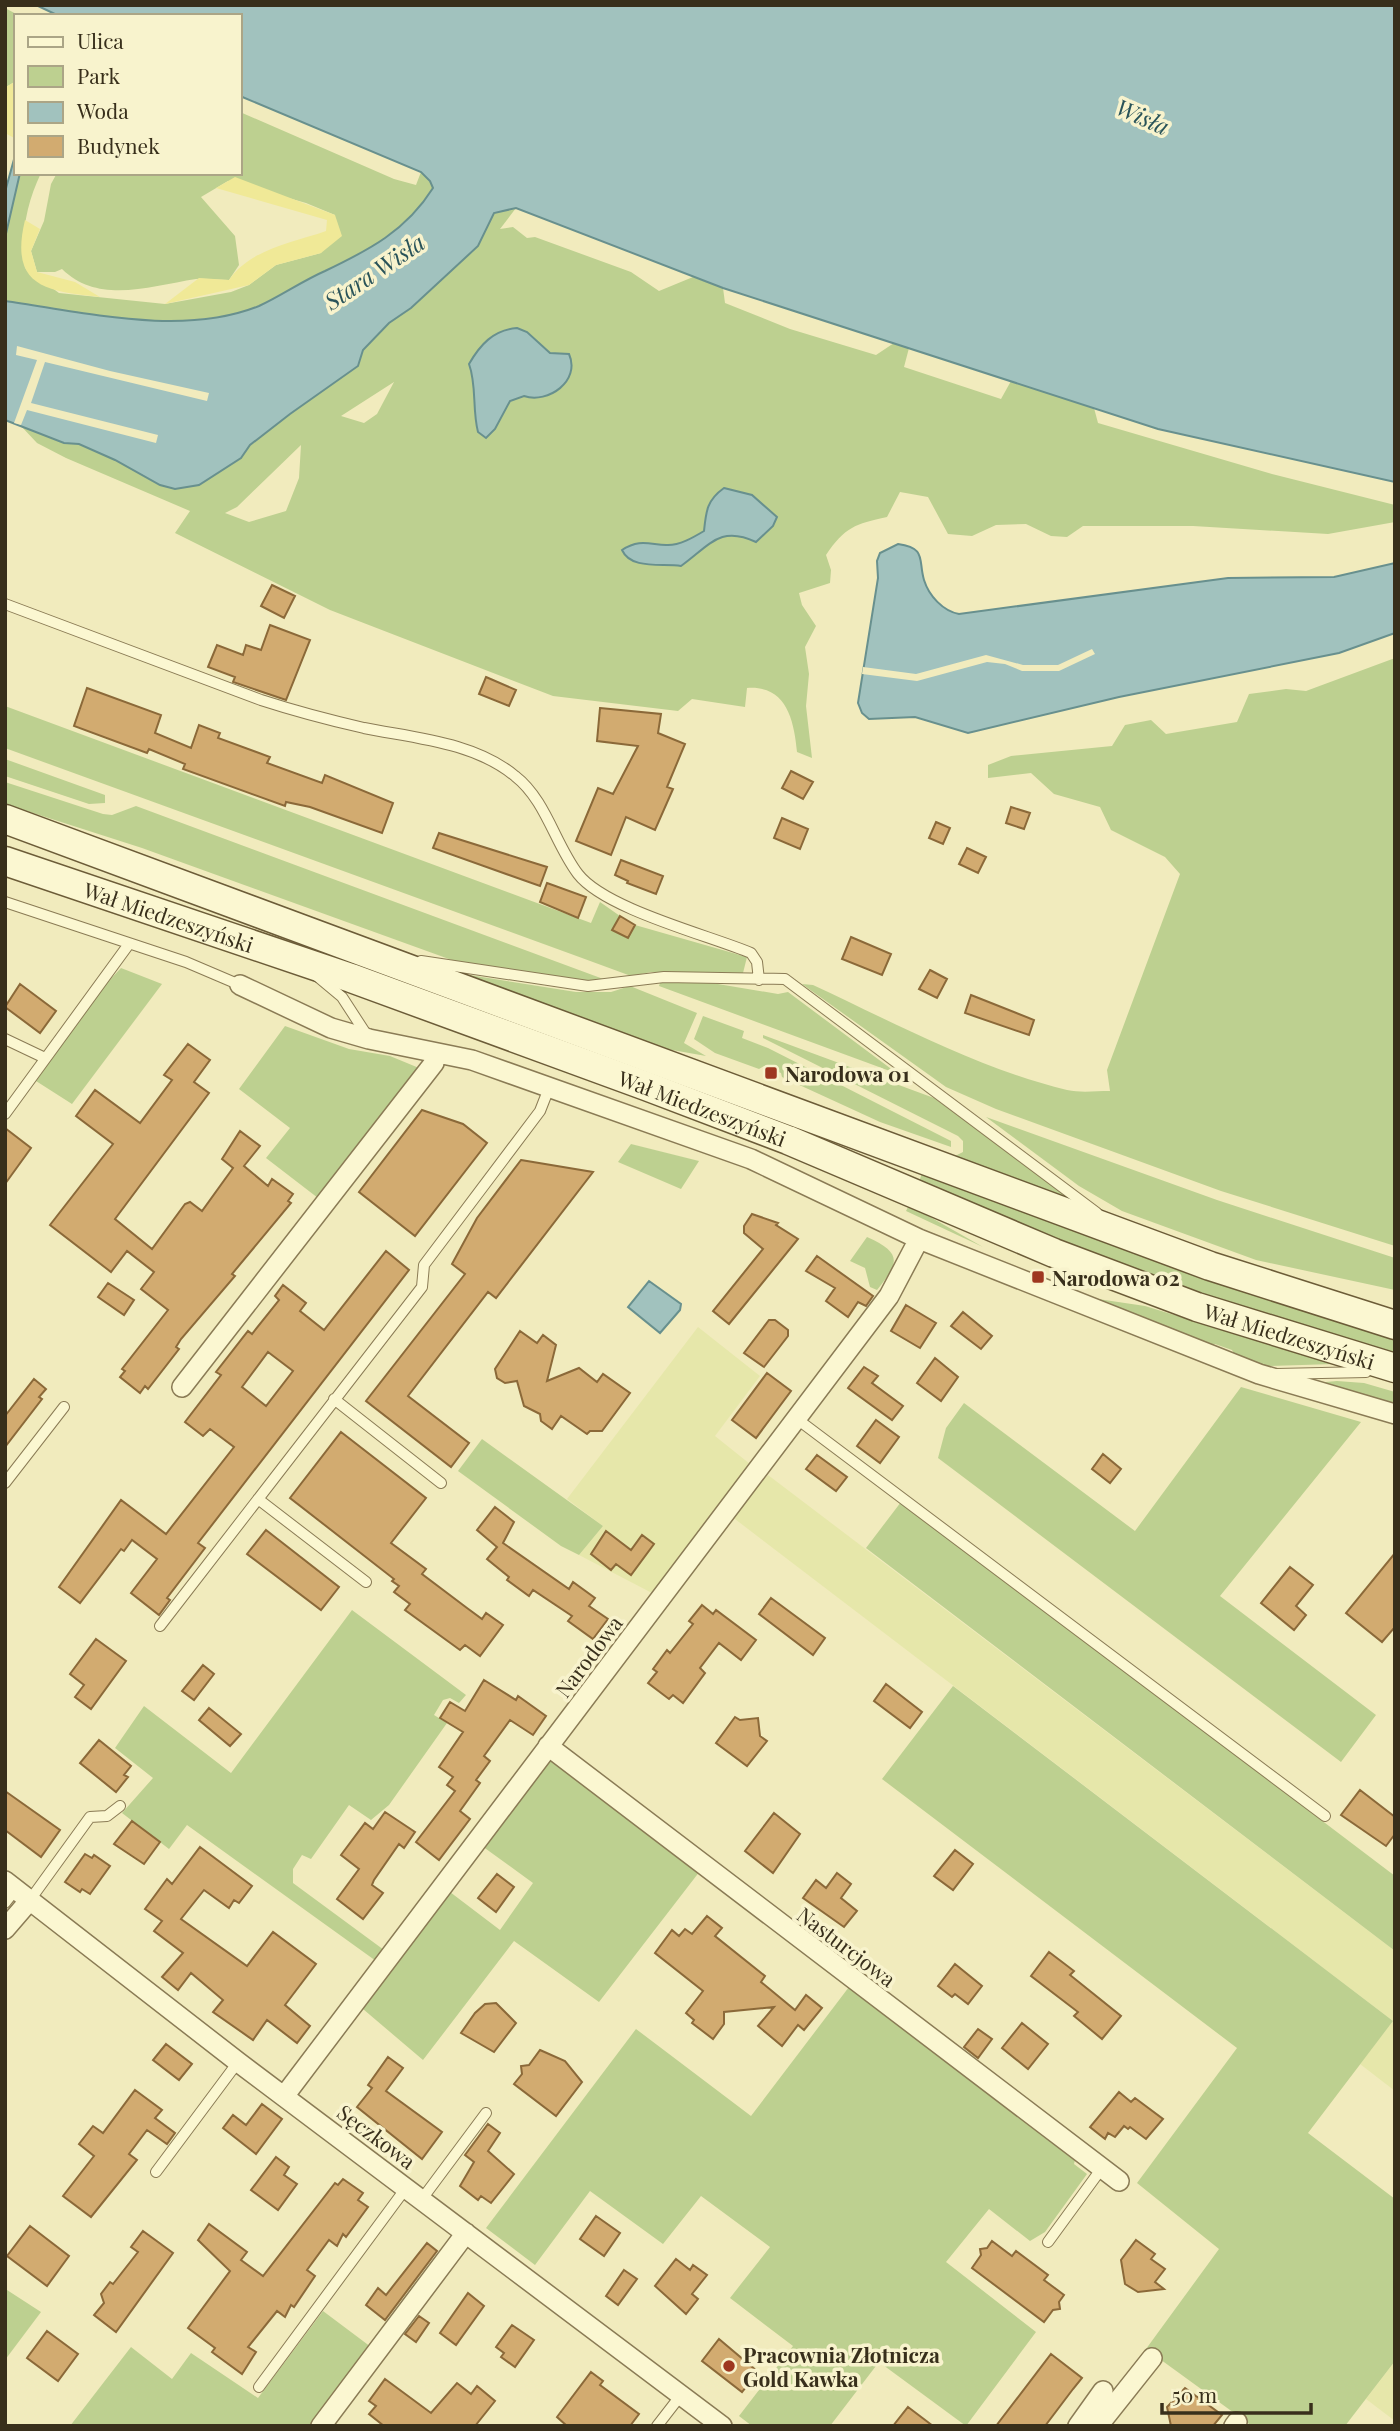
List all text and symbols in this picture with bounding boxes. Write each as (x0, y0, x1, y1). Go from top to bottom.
legend (14, 14, 242, 175)
text: Ulica (77, 26, 124, 54)
text: Park (77, 61, 121, 89)
water label: Wisła (1111, 91, 1175, 141)
text: Woda (76, 96, 129, 124)
text: Budynek (77, 131, 160, 159)
water label: Stara Wisła (317, 226, 430, 317)
street label: Wał Miedzeszyński (79, 874, 257, 958)
place label: Narodowa 01 (785, 1059, 910, 1087)
street label: Wał Miedzeszyński (614, 1063, 790, 1152)
marker: Narodowa 01 (763, 1065, 779, 1081)
place label: Narodowa 02 (1052, 1263, 1180, 1291)
marker: Narodowa 02 (1030, 1269, 1046, 1285)
street label: Wał Miedzeszyński (1200, 1296, 1378, 1375)
street label: Narodowa (548, 1609, 628, 1702)
street label: Nasturcjowa (792, 1900, 902, 1993)
street label: Sęczkowa (332, 2097, 422, 2175)
place label: Pracownia Złotnicza Gold Kawka (743, 2340, 940, 2392)
marker: Pracownia Złotnicza Gold Kawka (721, 2358, 737, 2374)
scale bar (1162, 2372, 1311, 2416)
text: 50 m (1172, 2380, 1218, 2408)

